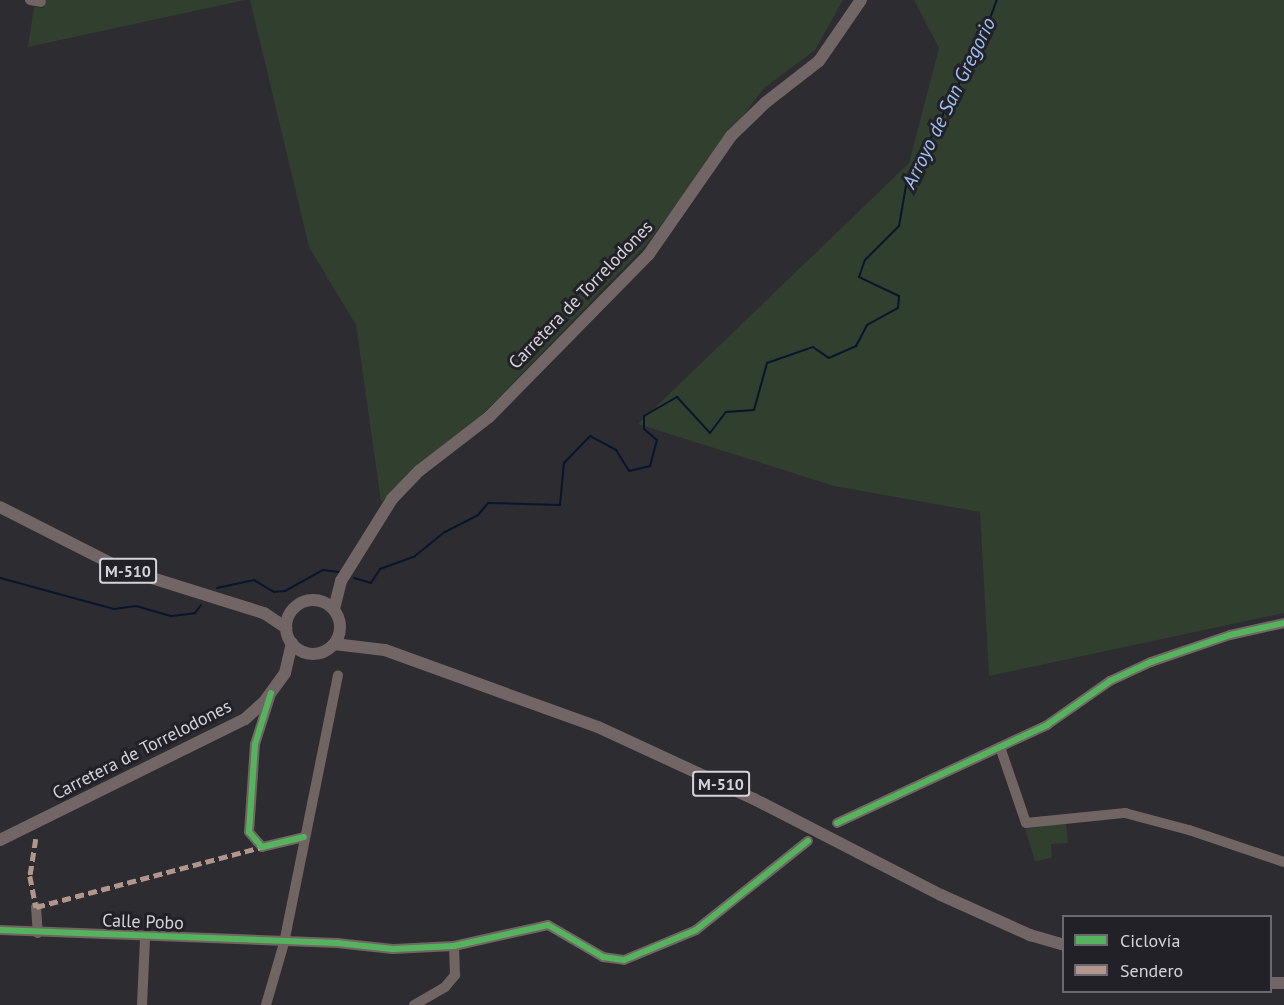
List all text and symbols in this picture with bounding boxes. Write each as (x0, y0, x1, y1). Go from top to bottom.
water label: Arroyo de San Gregorio (897, 14, 1001, 192)
street label: Carretera de Torrelodones (504, 216, 658, 374)
road number: M-510 (98, 558, 158, 584)
street label: Carretera de Torrelodones (49, 695, 235, 805)
road number: M-510 (691, 771, 751, 797)
street label: Calle Pobo (102, 910, 184, 934)
legend (1062, 915, 1272, 993)
text: Ciclovía (1120, 929, 1180, 952)
text: Sendero (1120, 959, 1183, 982)

